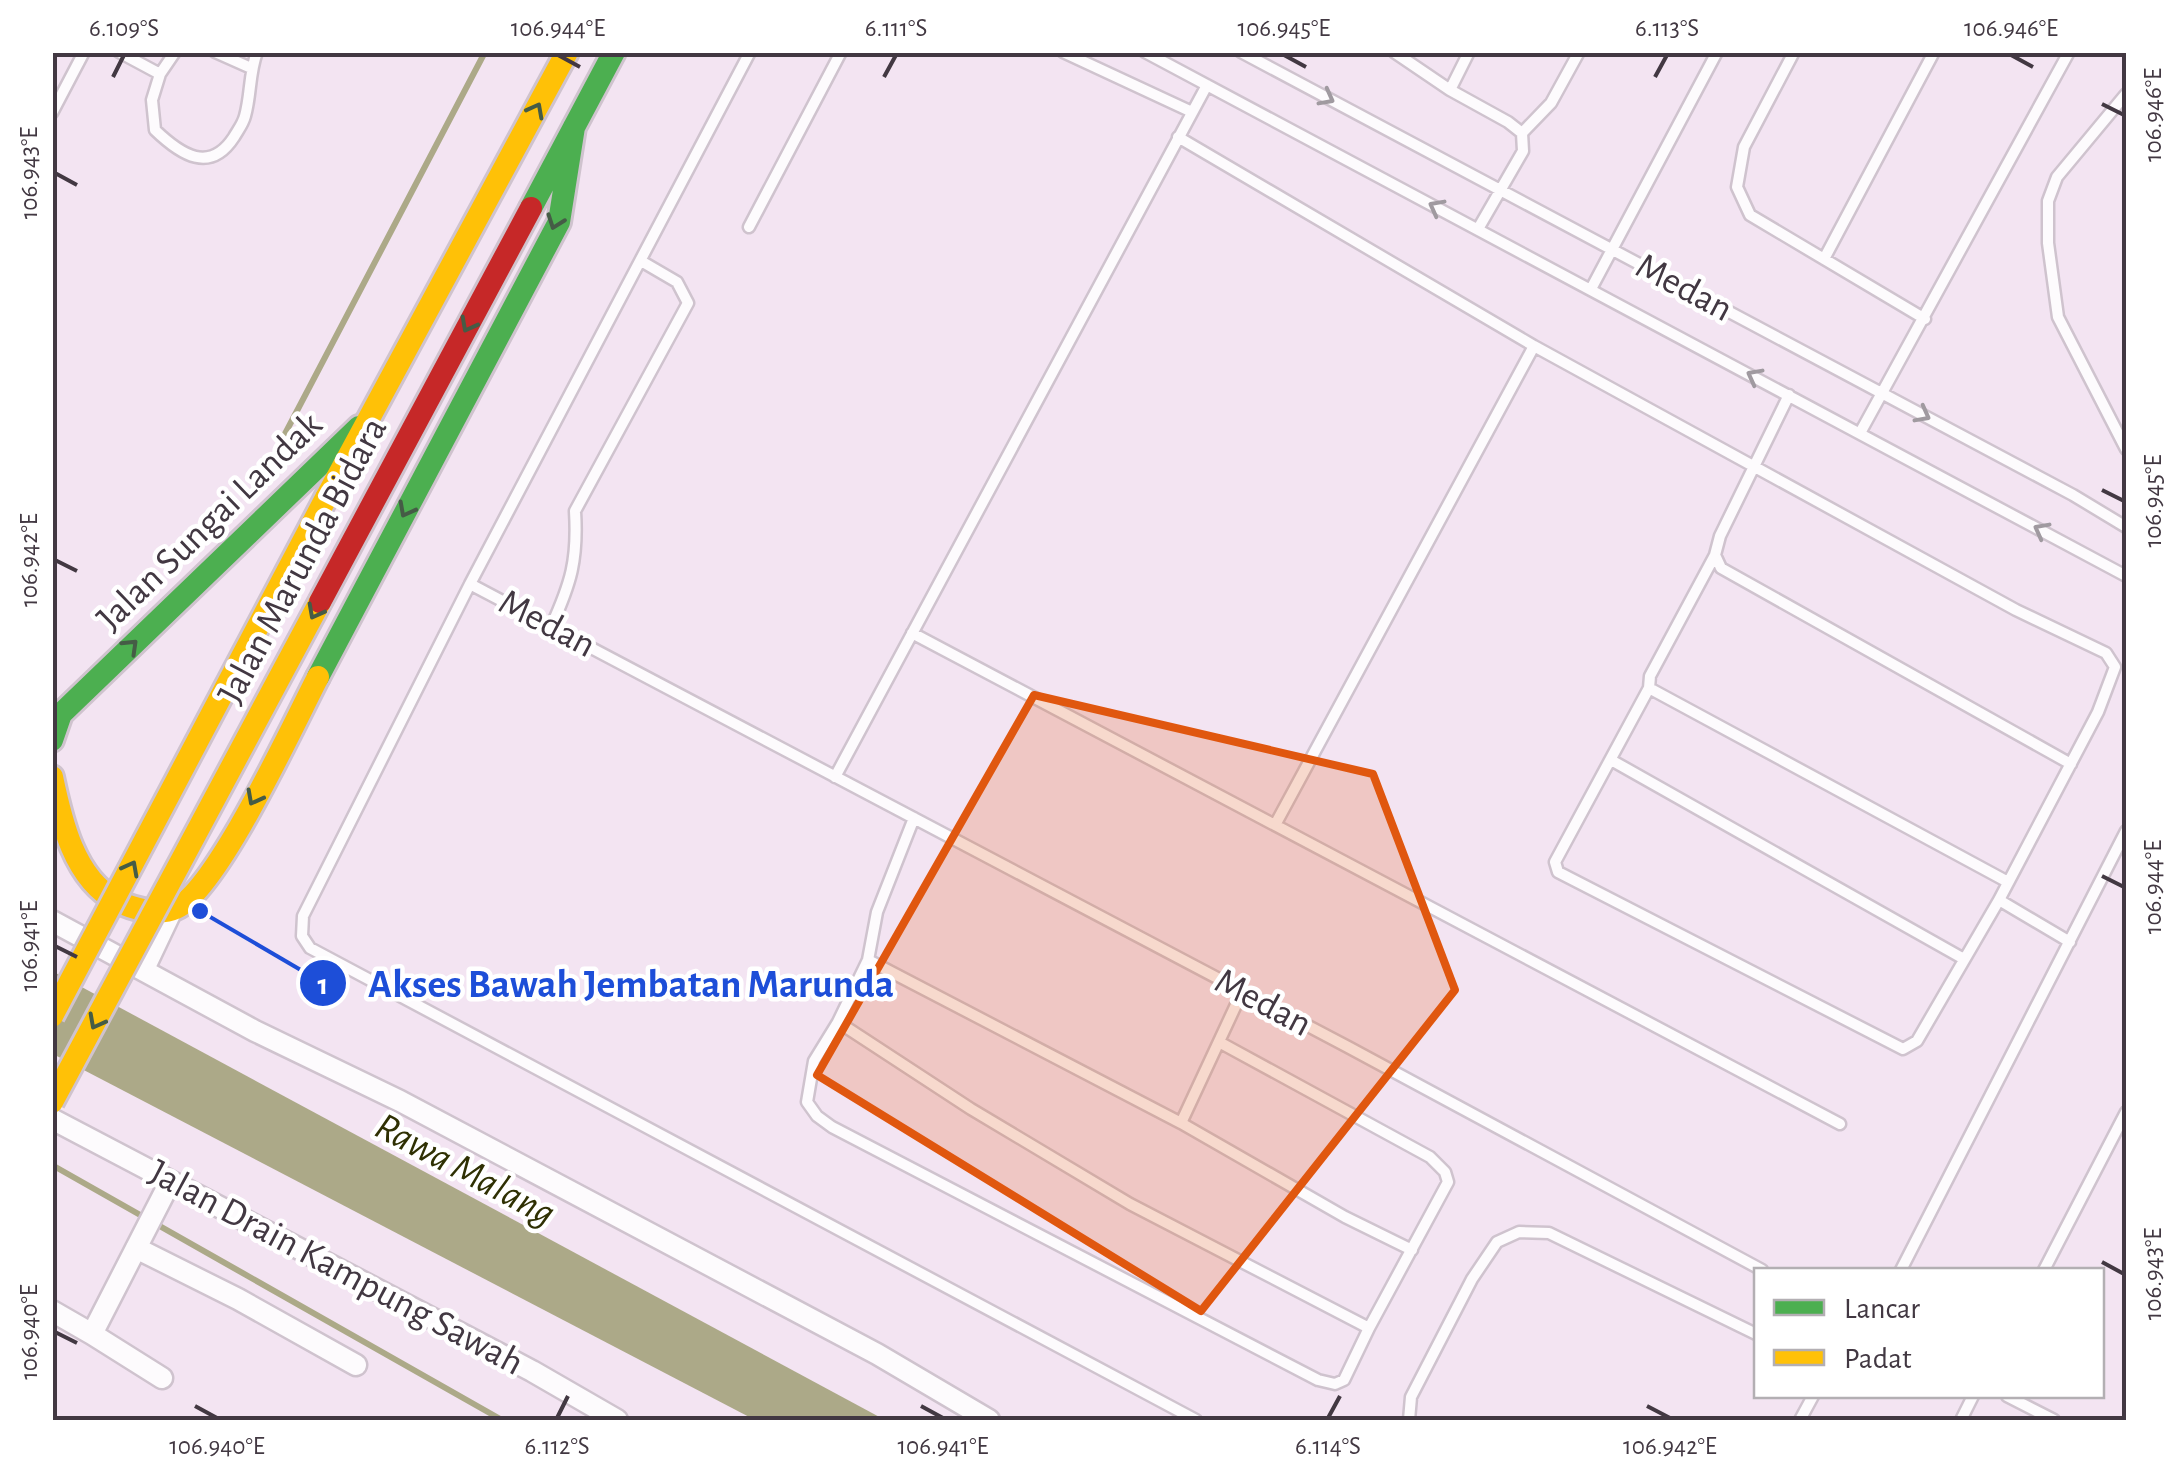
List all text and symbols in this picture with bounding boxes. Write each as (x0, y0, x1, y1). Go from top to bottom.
text: 6.109°S (89, 16, 159, 41)
text: 106.944°E (511, 16, 605, 41)
text: 6.111°S (865, 16, 927, 41)
text: 106.945°E (1238, 16, 1330, 41)
text: 6.113°S (1635, 16, 1699, 41)
text: 106.946°E (1964, 16, 2058, 41)
text: 106.946°E (2141, 68, 2166, 162)
one-way arrow (1317, 86, 1335, 105)
one-way arrow (524, 102, 543, 121)
text: 106.943°E (17, 127, 42, 219)
one-way arrow (1429, 200, 1447, 219)
one-way arrow (547, 213, 567, 230)
street label: Medan (1630, 247, 1738, 329)
one-way arrow (461, 315, 481, 333)
one-way arrow (1747, 369, 1765, 388)
one-way arrow (1912, 403, 1930, 423)
street label: Jalan Sungai Landak (90, 405, 330, 638)
street label: Jalan Marunda Bidara (212, 412, 394, 710)
text: 106.945°E (2141, 455, 2166, 547)
one-way arrow (399, 500, 418, 518)
text: 106.942°E (17, 513, 42, 607)
one-way arrow (2033, 522, 2051, 542)
street label: Medan (493, 583, 601, 665)
one-way arrow (308, 601, 327, 619)
one-way arrow (120, 640, 138, 658)
one-way arrow (247, 787, 266, 805)
text: 106.944°E (2141, 840, 2166, 934)
one-way arrow (119, 861, 138, 879)
text: 106.941°E (17, 900, 42, 992)
callout: Akses Bawah Jembatan Marunda (298, 948, 914, 1018)
street label: Medan (1209, 962, 1317, 1044)
text: Akses Bawah Jembatan Marunda (368, 965, 894, 1005)
text: 1 (318, 970, 328, 1000)
one-way arrow (88, 1011, 108, 1029)
water label: Rawa Malang (368, 1106, 562, 1234)
street label: Jalan Drain Kampung Sawah (143, 1153, 529, 1383)
text: 106.943°E (2141, 1228, 2166, 1320)
legend (1754, 1268, 2104, 1398)
text: 106.940°E (17, 1284, 42, 1380)
text: Lancar (1844, 1294, 1920, 1324)
text: Padat (1844, 1344, 1912, 1374)
text: 106.940°E (169, 1434, 265, 1459)
text: 6.112°S (524, 1434, 590, 1459)
text: 106.941°E (897, 1434, 989, 1459)
text: 6.114°S (1295, 1434, 1361, 1459)
text: 106.942°E (1623, 1434, 1717, 1459)

